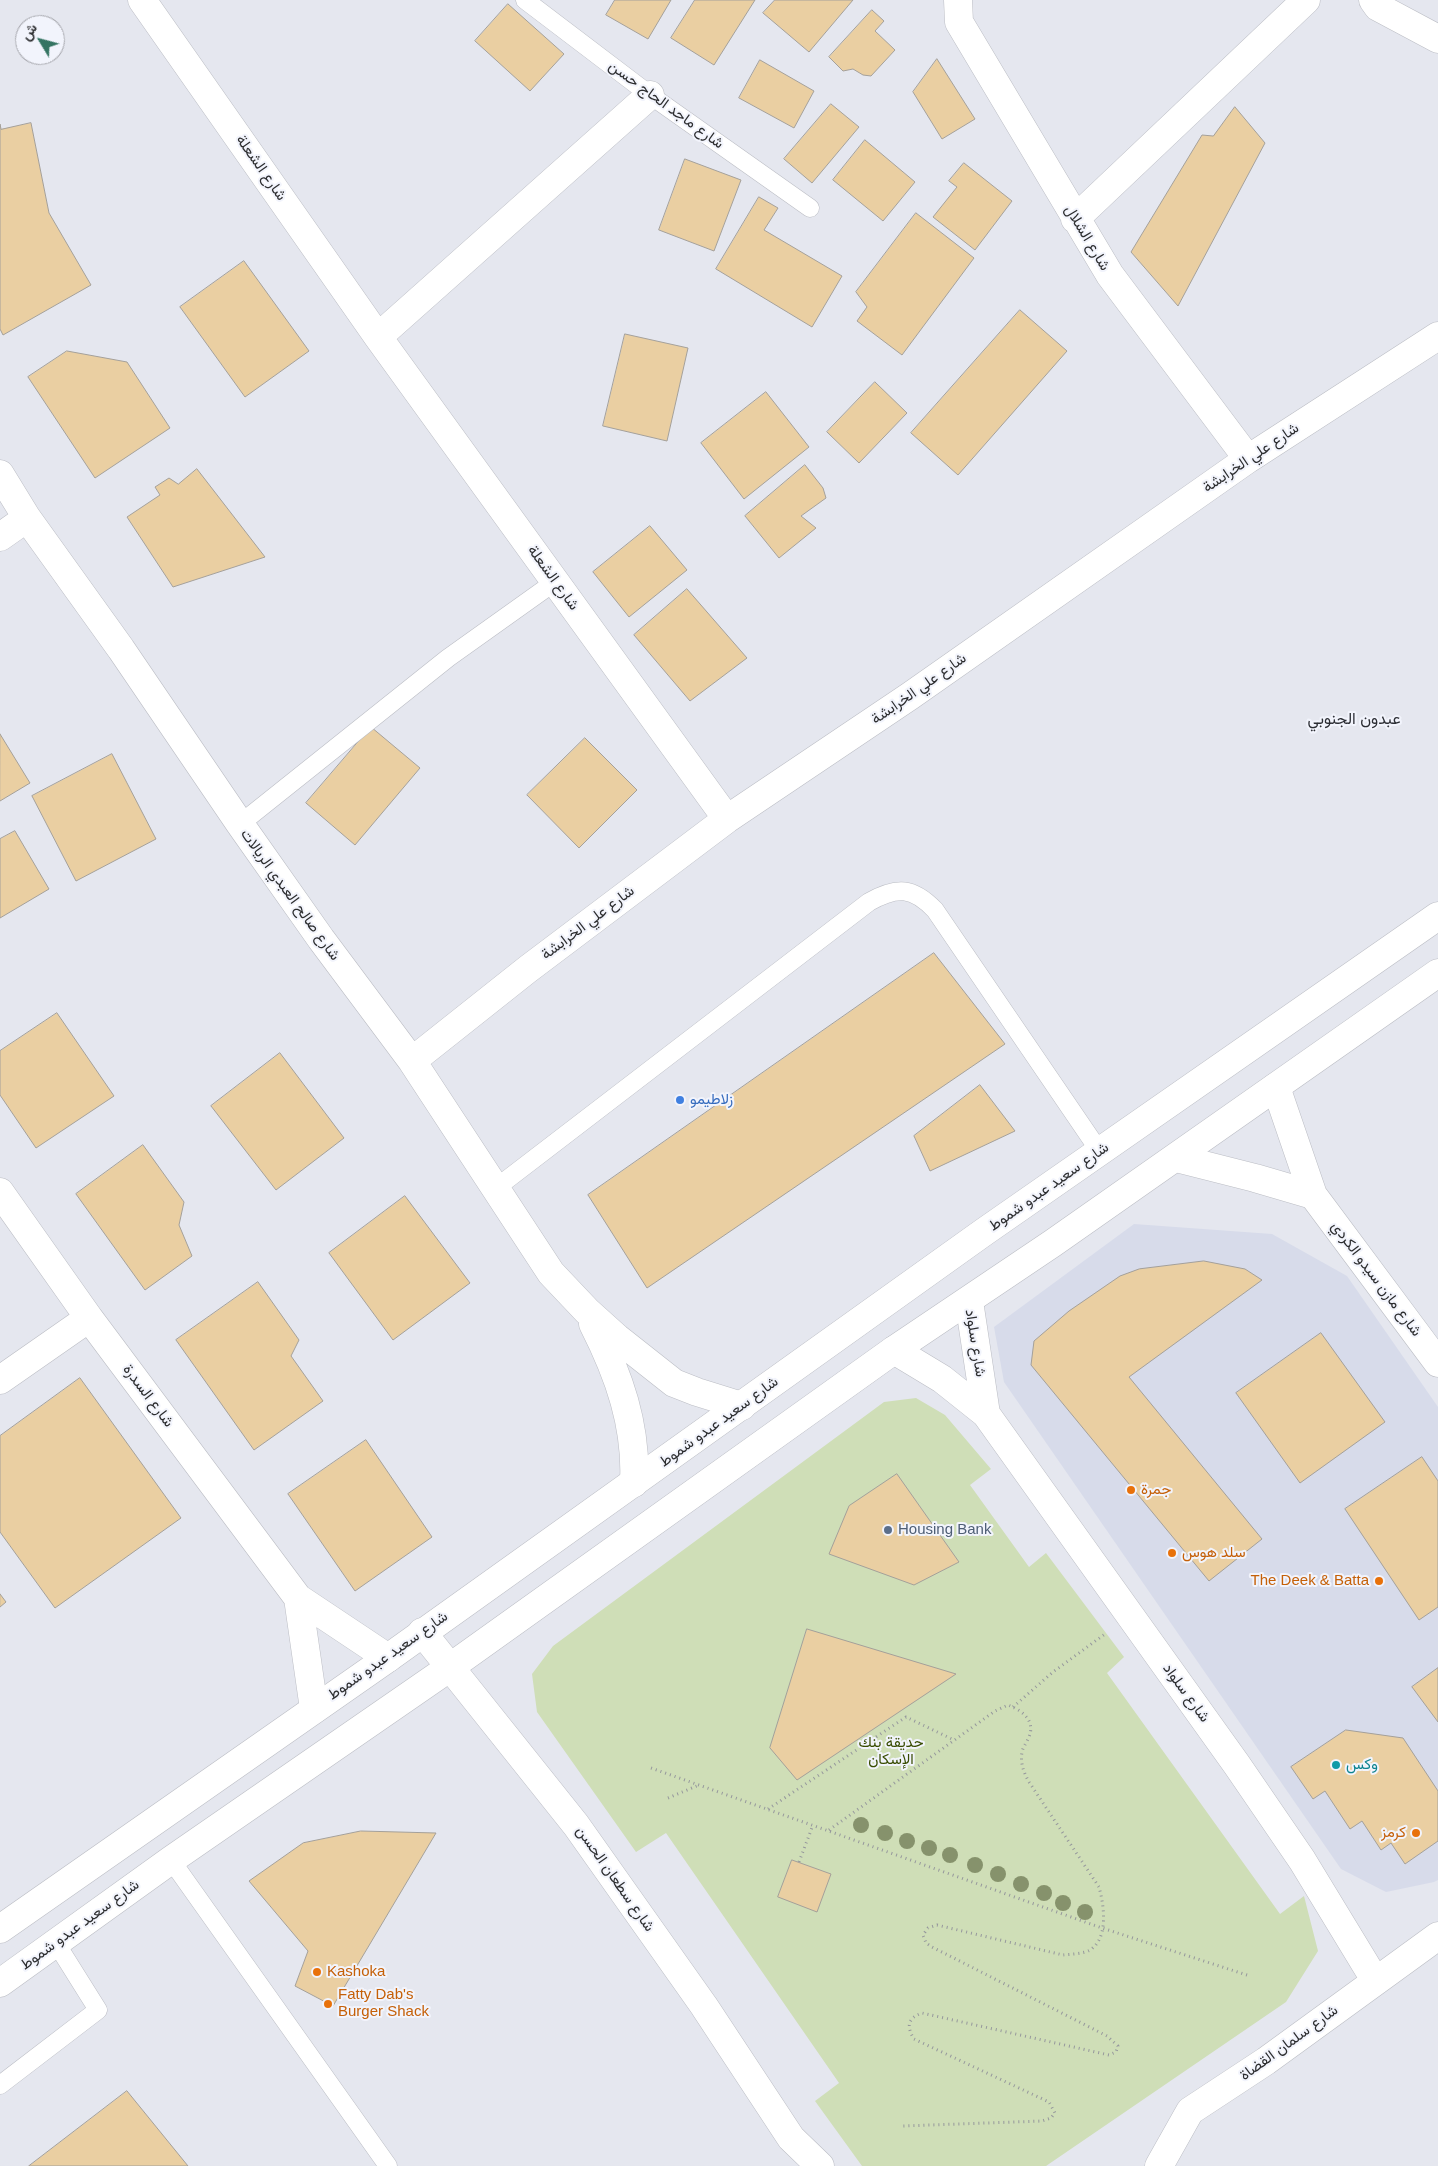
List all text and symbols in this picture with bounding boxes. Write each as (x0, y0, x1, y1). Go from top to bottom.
north arrow (15, 15, 65, 65)
text: ش (17, 20, 40, 43)
street label: شارع ماجد الحاج حسن (605, 57, 727, 153)
street label: شارع الشعلة (232, 132, 290, 204)
street label: شارع الشلال (1060, 202, 1114, 274)
street label: شارع علي الخرابشة (1200, 419, 1302, 497)
street label: شارع الشعلة (523, 542, 583, 614)
street label: شارع علي الخرابشة (868, 650, 970, 728)
district label: عبدون الجنوبي (1307, 710, 1401, 730)
street label: شارع صالح العبدي الريالات (236, 826, 344, 964)
street label: شارع علي الخرابشة (538, 882, 638, 964)
place label: زلاطيمو (690, 1091, 733, 1109)
marker: زلاطيمو (674, 1094, 686, 1106)
street label: شارع سعيد عبدو شموط (986, 1139, 1112, 1235)
street label: شارع مازن سيدو الكردي (1327, 1218, 1425, 1340)
street label: شارع سلواد (961, 1308, 989, 1378)
street label: شارع السدرة (119, 1361, 177, 1431)
street label: شارع سعيد عبدو شموط (656, 1373, 782, 1471)
place label: جمرة (1141, 1481, 1171, 1499)
marker: جمرة (1125, 1484, 1137, 1496)
place label: Housing Bank (898, 1521, 991, 1539)
marker: Housing Bank (882, 1524, 894, 1536)
place label: سلد هوس (1182, 1544, 1246, 1562)
marker: سلد هوس (1166, 1547, 1178, 1559)
place label: The Deek & Batta (1251, 1572, 1369, 1590)
marker: The Deek & Batta (1373, 1575, 1385, 1587)
street label: شارع سعيد عبدو شموط (325, 1608, 451, 1704)
street label: شارع سلواد (1159, 1660, 1213, 1726)
park label: حديقة بنك الإسكان (858, 1734, 924, 1769)
place label: وكس (1346, 1756, 1378, 1774)
marker: وكس (1330, 1759, 1342, 1771)
street label: شارع سطعان الحسن (572, 1823, 658, 1935)
place label: كرمز (1381, 1824, 1406, 1842)
marker: كرمز (1410, 1827, 1422, 1839)
street label: شارع سعيد عبدو شموط (17, 1876, 143, 1974)
place label: Kashoka (327, 1963, 385, 1981)
marker: Kashoka (311, 1966, 323, 1978)
place label: Fatty Dab's Burger Shack (338, 1986, 429, 2021)
marker: Fatty Dab's Burger Shack (322, 1998, 334, 2010)
street label: شارع سلمان القضاة (1236, 2001, 1342, 2085)

